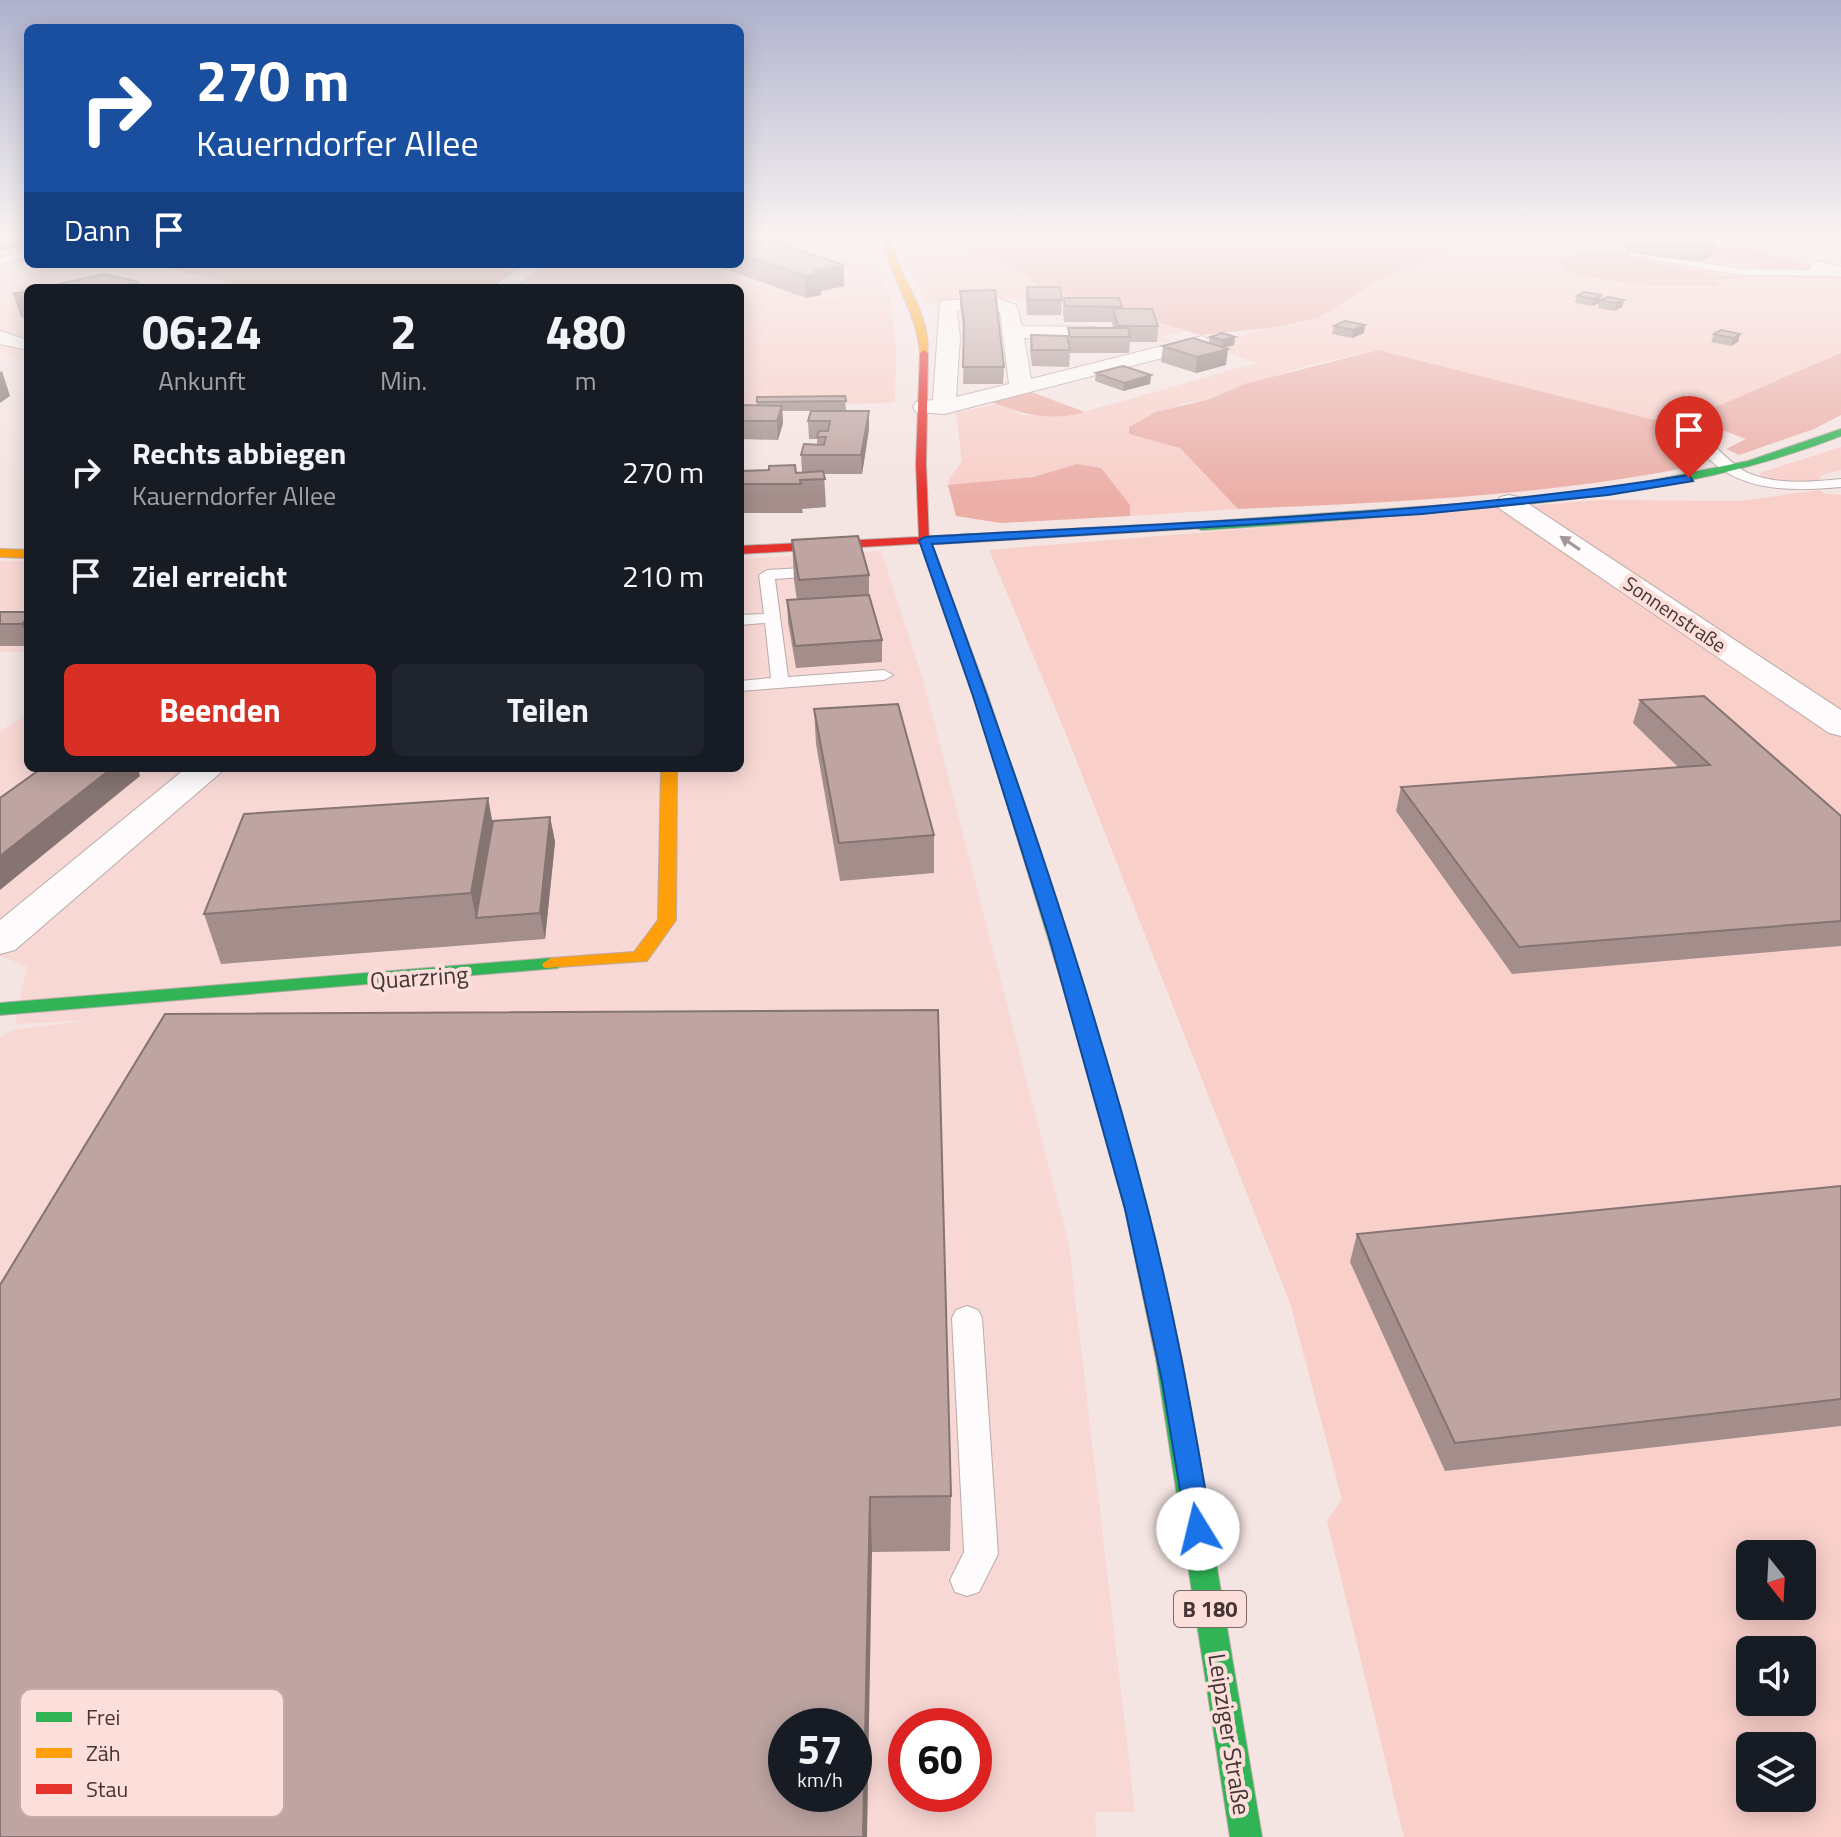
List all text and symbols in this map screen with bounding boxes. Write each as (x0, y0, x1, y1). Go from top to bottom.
text: 270 m (196, 38, 349, 123)
icon: right (64, 56, 168, 160)
text: Kauerndorfer Allee (196, 115, 479, 170)
text: Dann (64, 207, 131, 253)
icon: arrive (147, 208, 191, 252)
text: 06:24 (142, 295, 262, 368)
text: 2 (390, 295, 417, 368)
text: 480 (545, 295, 626, 368)
text: Ankunft (158, 361, 246, 400)
text: Min. (380, 361, 427, 400)
text: m (575, 361, 596, 400)
pin (1655, 396, 1723, 478)
icon: arrive (1667, 408, 1711, 452)
text: Rechts abbiegen (132, 430, 346, 476)
text: 270 m (622, 449, 704, 495)
icon: right (64, 450, 108, 494)
text: Kauerndorfer Allee (132, 476, 336, 515)
one-way arrow (1559, 536, 1580, 551)
text: Ziel erreicht (132, 553, 287, 599)
text: 210 m (622, 553, 704, 599)
icon: arrive (64, 554, 108, 598)
street label: Sonnenstraße (1617, 568, 1733, 660)
button: Beenden (64, 664, 376, 756)
button: Teilen (392, 664, 704, 756)
street label: Quarzring (369, 956, 469, 998)
position arrow (1156, 1487, 1240, 1571)
north arrow (1736, 1540, 1816, 1620)
map controls (1736, 1540, 1816, 1812)
road number: B 180 (1174, 1591, 1246, 1627)
button: sound (1736, 1636, 1816, 1716)
street label: Leipziger Straße (1199, 1651, 1261, 1817)
legend (20, 1689, 284, 1817)
text: Frei (86, 1700, 120, 1734)
speed limit sign: 60 (888, 1708, 992, 1812)
text: 57 (798, 1719, 842, 1780)
button: layers (1736, 1732, 1816, 1812)
text: Zäh (86, 1736, 121, 1770)
text: km/h (797, 1764, 843, 1795)
text: Stau (86, 1772, 128, 1806)

